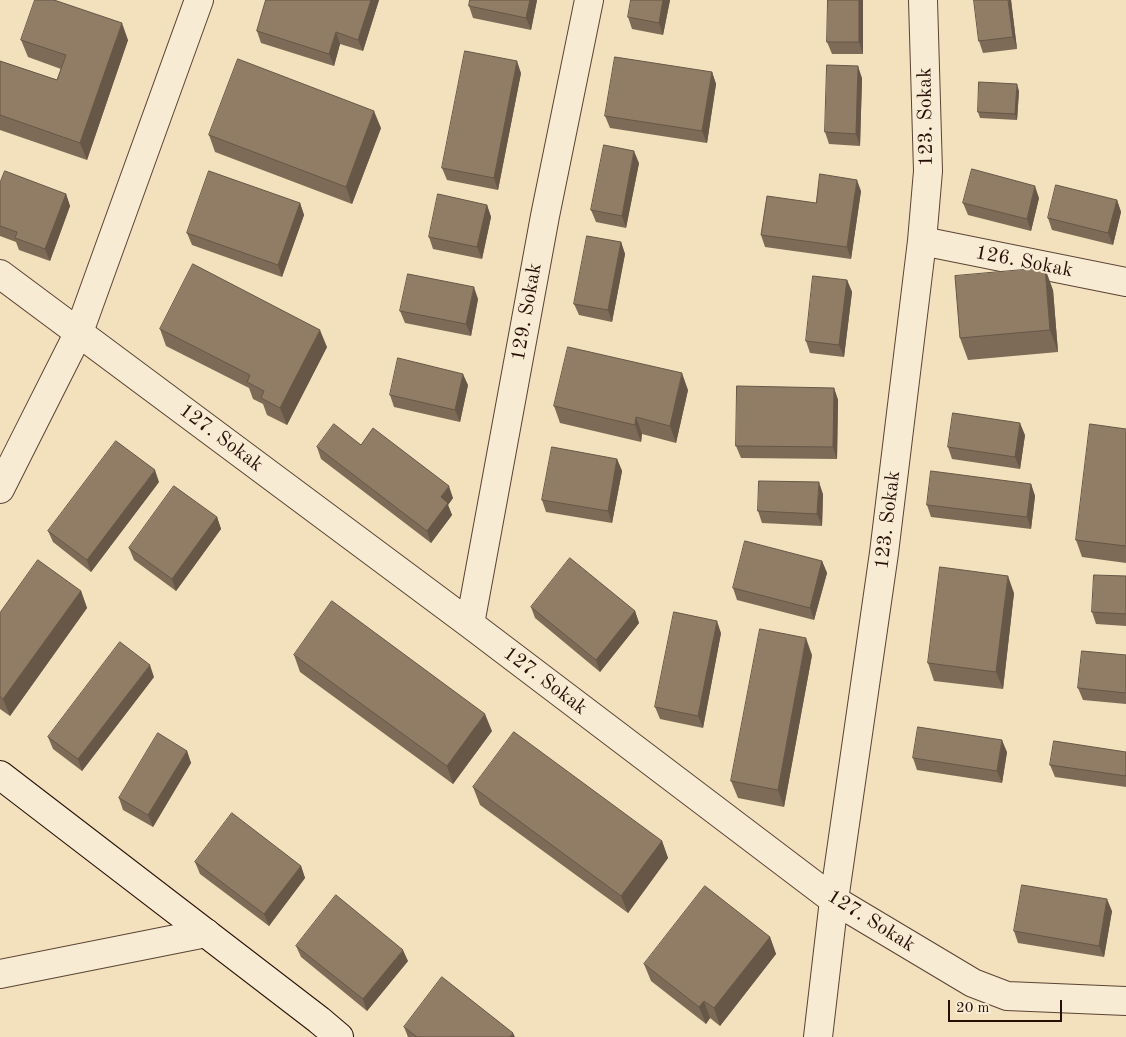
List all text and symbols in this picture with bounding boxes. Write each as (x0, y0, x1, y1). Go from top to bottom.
street label: 123. Sokak (913, 67, 939, 167)
street label: 126. Sokak (973, 241, 1075, 283)
street label: 129. Sokak (507, 261, 547, 363)
street label: 127. Sokak (174, 399, 268, 477)
street label: 123. Sokak (870, 469, 906, 571)
street label: 127. Sokak (498, 642, 592, 720)
street label: 127. Sokak (823, 885, 919, 957)
scale bar (951, 990, 1065, 1022)
text: 20 m (956, 1001, 990, 1016)

